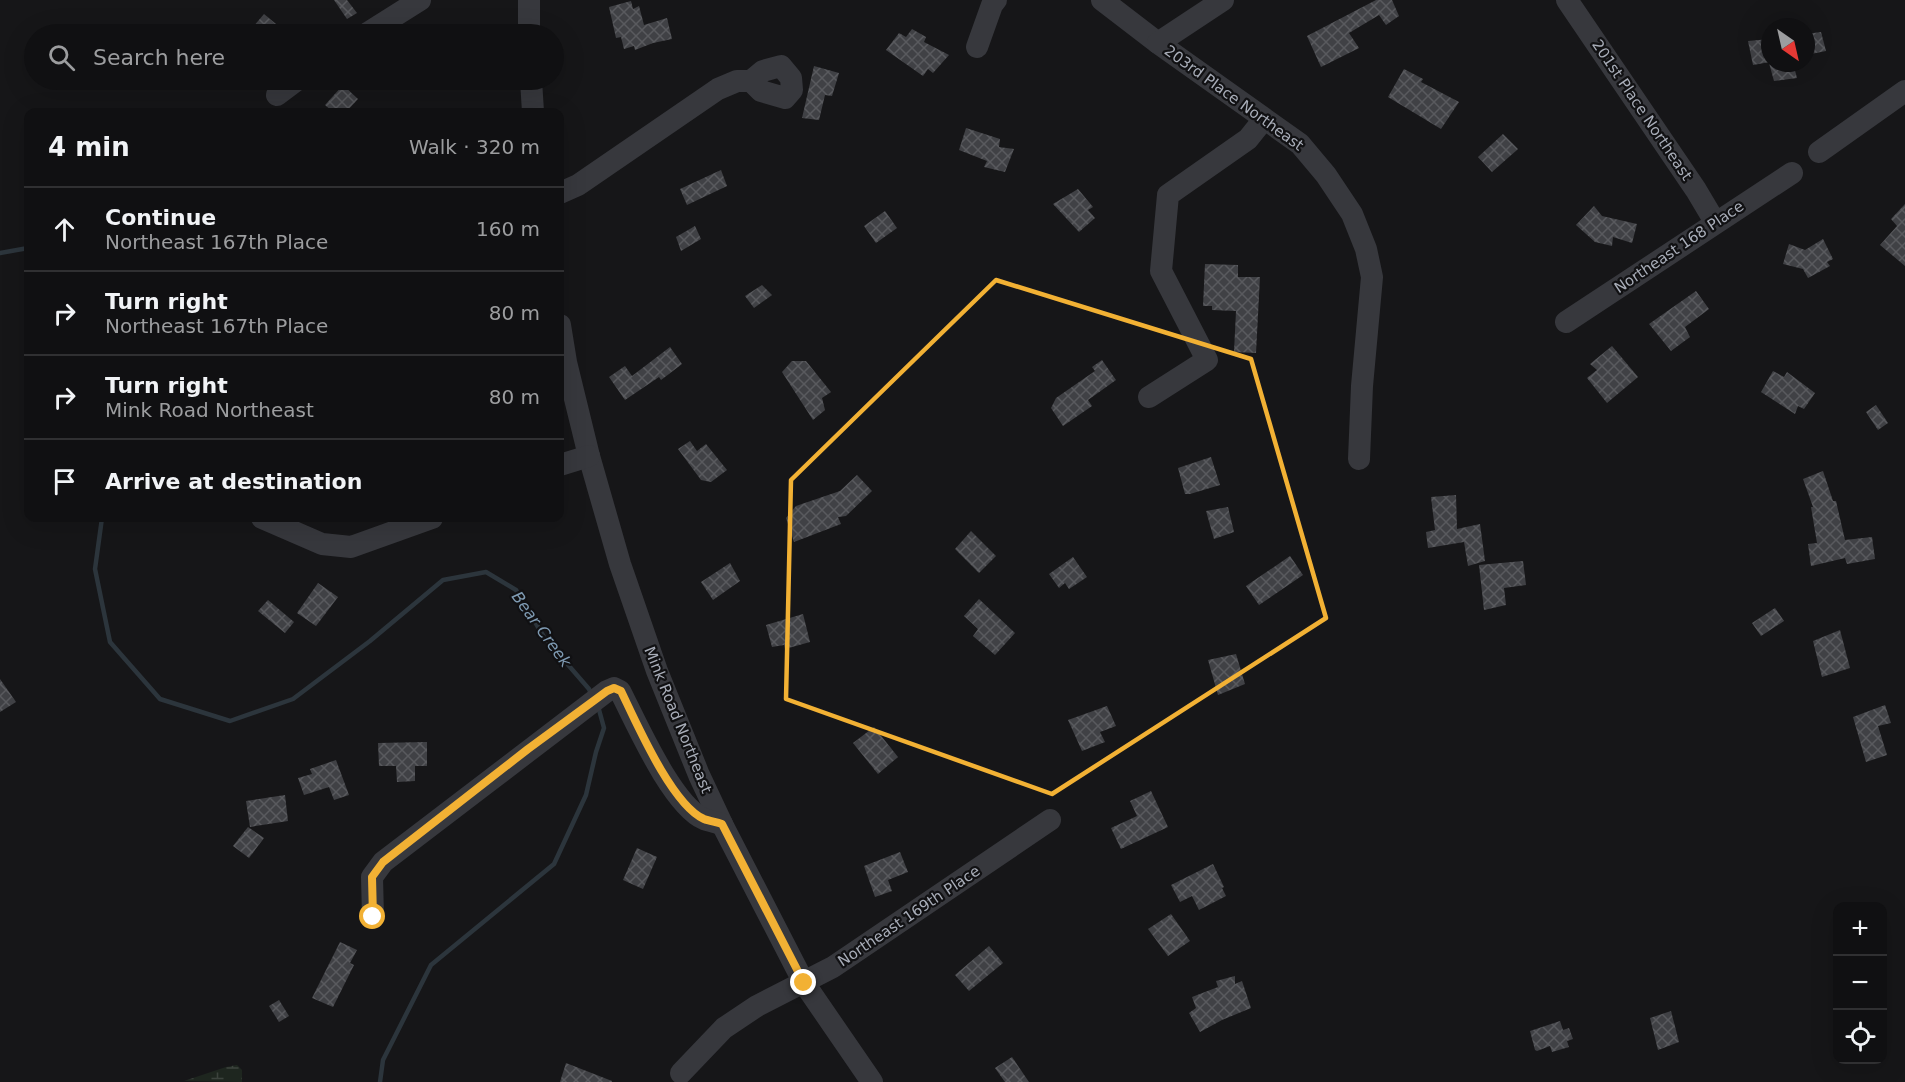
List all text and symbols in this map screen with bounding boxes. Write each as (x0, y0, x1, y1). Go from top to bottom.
north arrow (1761, 18, 1815, 72)
search box (24, 24, 564, 90)
street label: 201st Place Northeast (1588, 36, 1696, 184)
icon: search (45, 41, 78, 74)
street label: 203rd Place Northeast (1161, 41, 1307, 155)
text: Search here (93, 45, 225, 70)
text: 4 min (48, 132, 130, 162)
text: Walk · 320 m (409, 135, 540, 159)
street label: Northeast 168 Place (1611, 197, 1747, 297)
text: Continue (105, 205, 216, 230)
icon: ahead (48, 213, 81, 246)
text: 160 m (476, 217, 540, 241)
text: Northeast 167th Place (105, 230, 328, 254)
text: Turn right (105, 289, 228, 314)
icon: right (48, 297, 81, 330)
text: 80 m (489, 301, 540, 325)
text: Northeast 167th Place (105, 314, 328, 338)
text: Turn right (105, 373, 228, 398)
icon: right (48, 381, 81, 414)
text: 80 m (489, 385, 540, 409)
text: Mink Road Northeast (105, 398, 314, 422)
icon: arrive (48, 465, 81, 498)
text: Arrive at destination (105, 469, 362, 494)
water label: Bear Creek (508, 588, 576, 671)
street label: Mink Road Northeast (640, 644, 716, 796)
street label: Northeast 169th Place (835, 862, 983, 970)
map controls (1833, 902, 1887, 1064)
button: + (1833, 902, 1887, 956)
route start (359, 903, 385, 929)
button: − (1833, 956, 1887, 1010)
route end (790, 969, 816, 995)
button: locate (1833, 1010, 1887, 1064)

